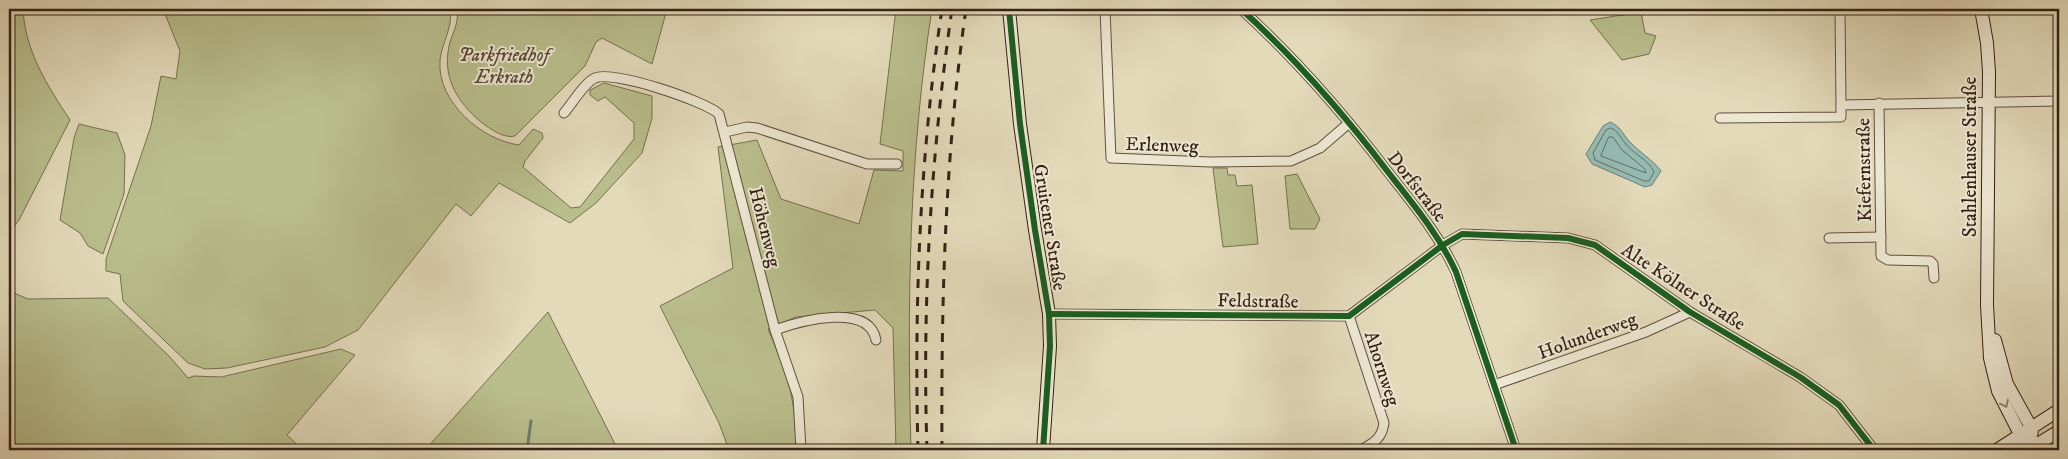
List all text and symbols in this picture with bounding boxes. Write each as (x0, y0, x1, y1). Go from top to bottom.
park label: Parkfriedhof Erkrath (458, 44, 554, 89)
street label: Stahlenhauser Straße (1959, 77, 1982, 237)
street label: Kiefernstraße (1852, 118, 1877, 222)
street label: Erlenweg (1125, 133, 1200, 158)
street label: Dorfstraße (1382, 147, 1452, 227)
street label: Gruitener Straße (1028, 162, 1071, 292)
street label: Höhenweg (744, 185, 786, 270)
street label: Alte Kölner Straße (1617, 239, 1750, 336)
street label: Feldstraße (1217, 289, 1299, 314)
street label: Holunderweg (1535, 308, 1641, 365)
street label: Ahornweg (1359, 328, 1405, 410)
one-way arrow (1999, 399, 2009, 408)

